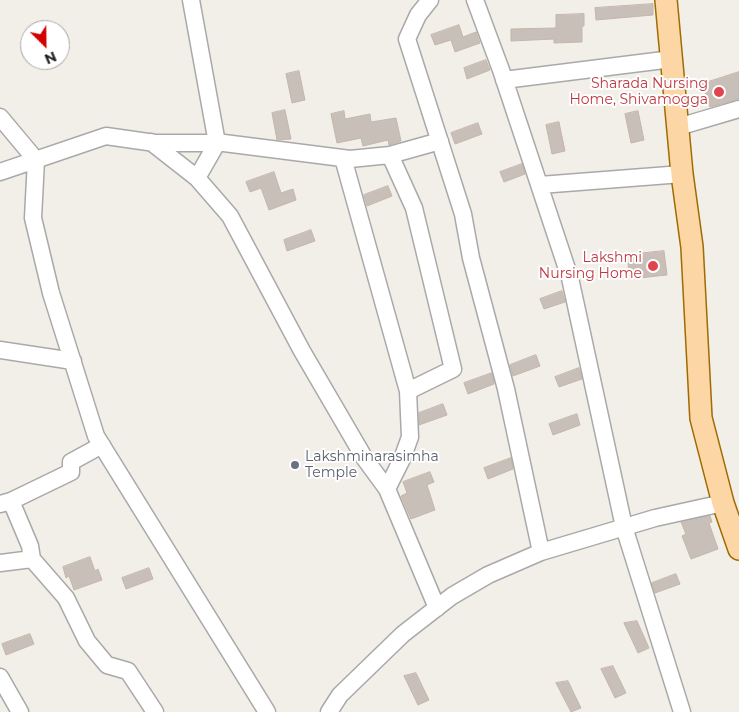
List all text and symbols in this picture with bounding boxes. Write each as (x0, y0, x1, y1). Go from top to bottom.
north arrow (20, 20, 70, 70)
text: N (42, 47, 59, 68)
place label: Sharada Nursing Home, Shivamogga (569, 76, 708, 108)
marker: Sharada Nursing Home, Shivamogga (712, 85, 726, 99)
place label: Lakshmi Nursing Home (539, 250, 642, 282)
marker: Lakshmi Nursing Home (646, 259, 660, 273)
place label: Lakshminarasimha Temple (305, 449, 439, 482)
marker: Lakshminarasimha Temple (289, 459, 301, 471)

